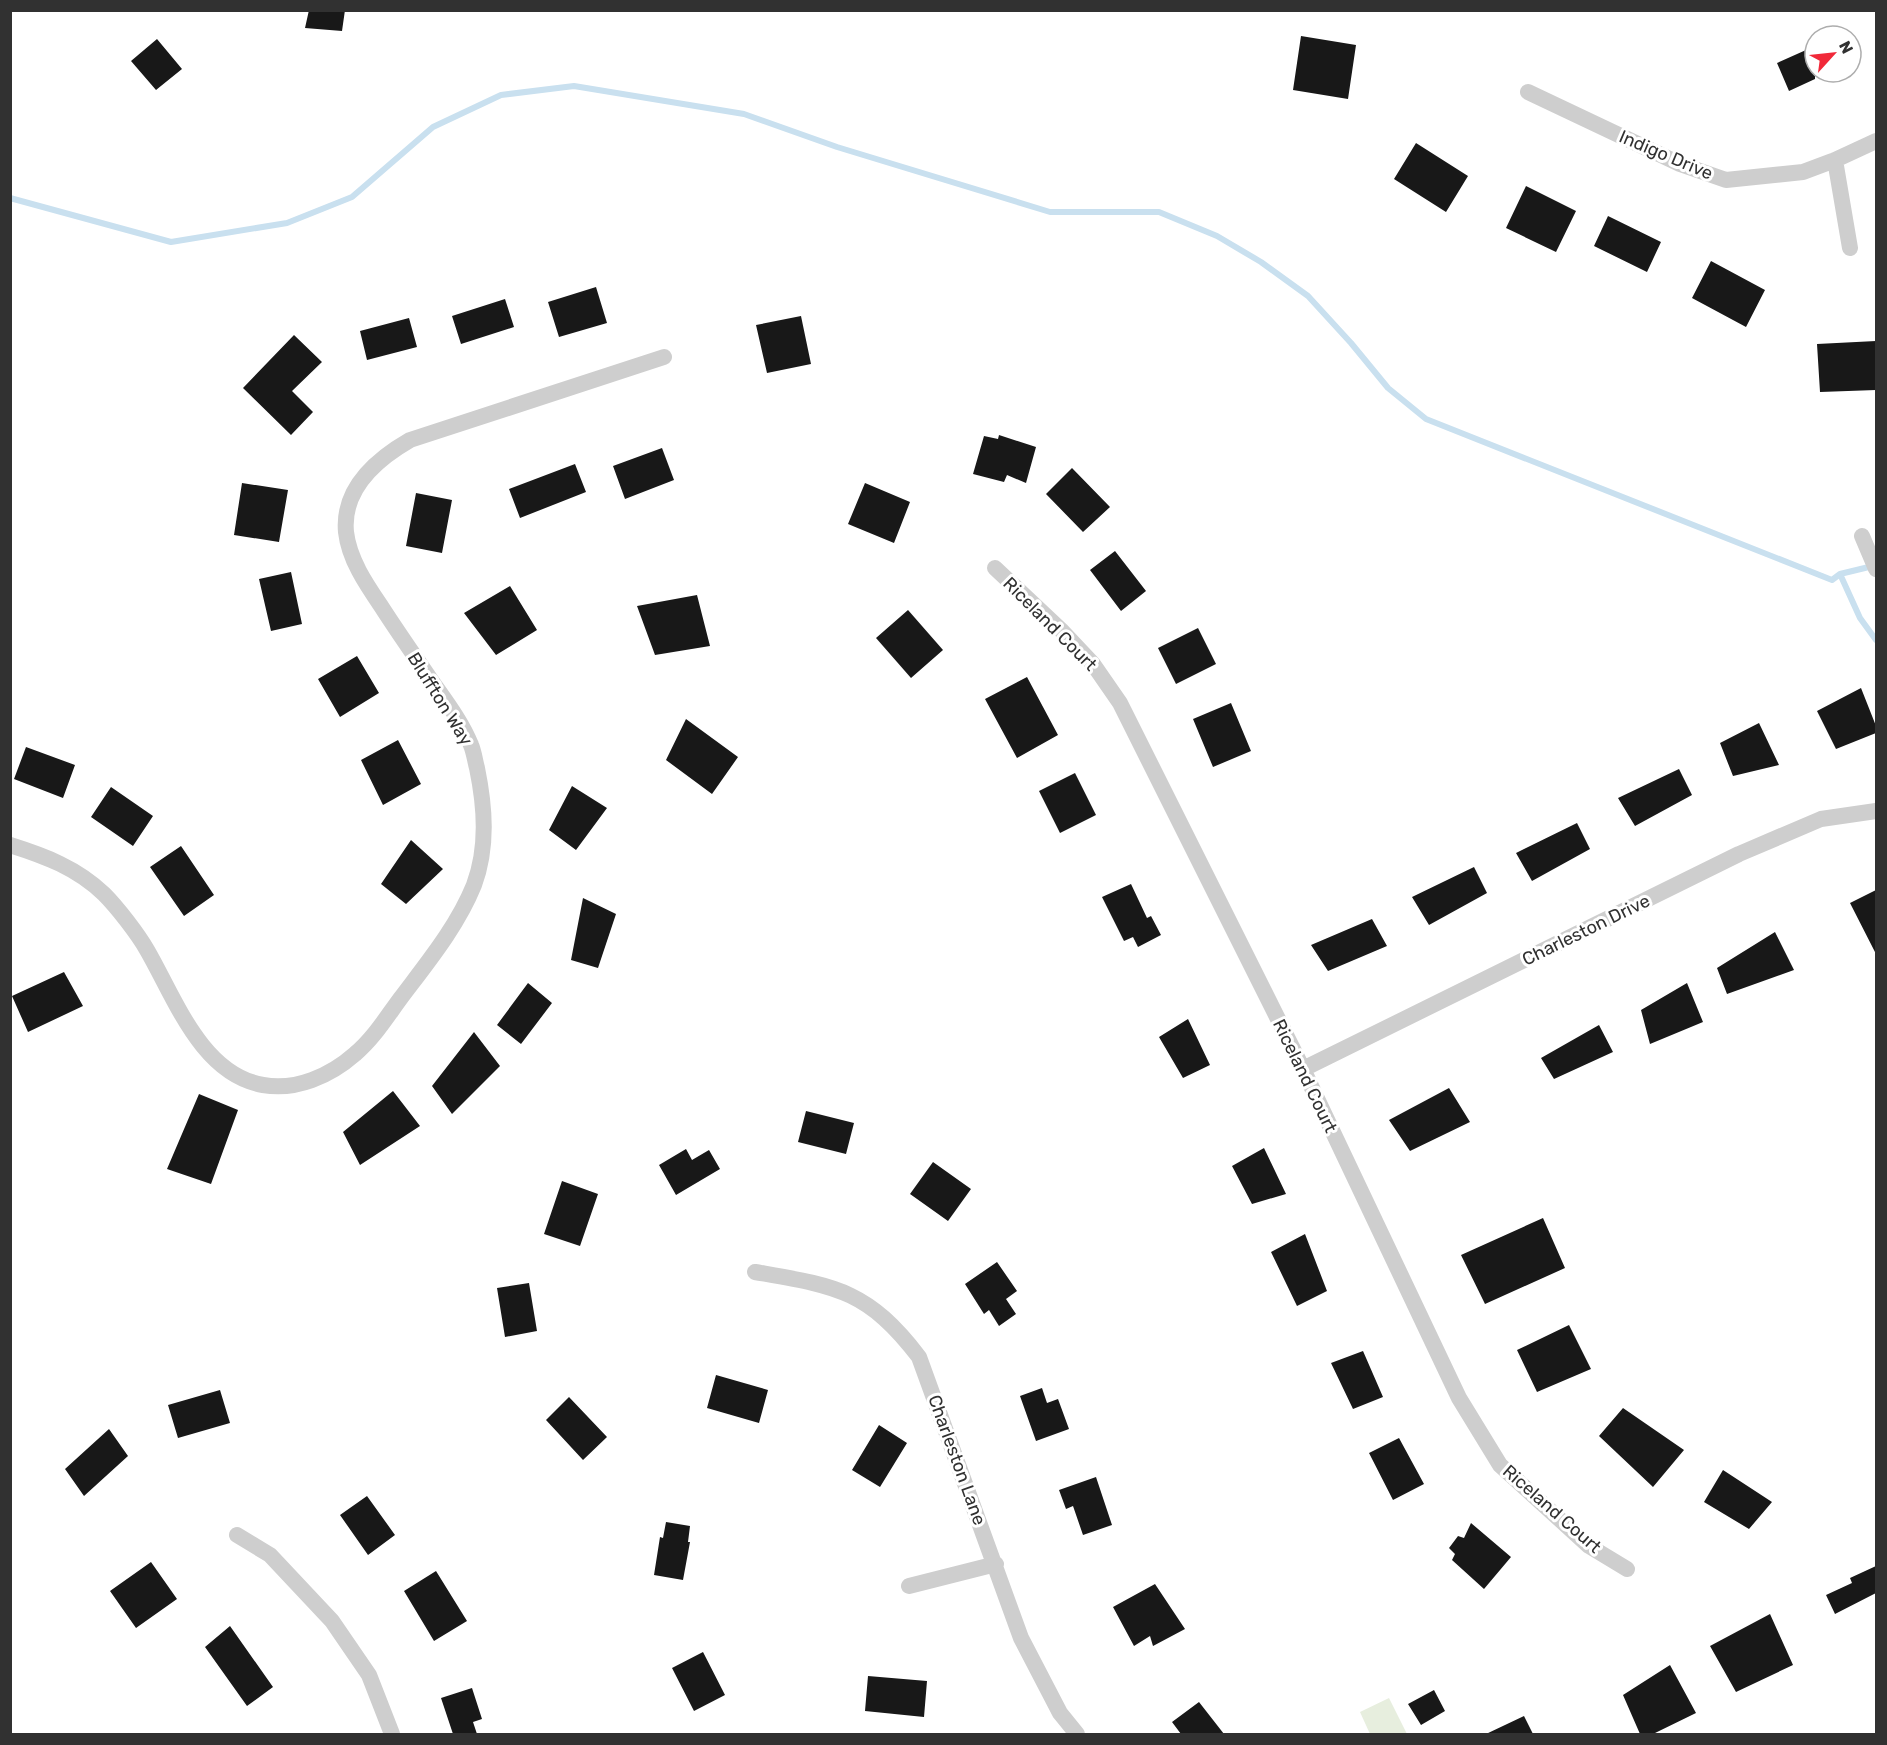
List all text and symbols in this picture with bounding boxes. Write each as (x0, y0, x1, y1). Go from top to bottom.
north arrow (1803, 24, 1863, 84)
text: N (1835, 38, 1857, 57)
street label: Indigo Drive (1616, 125, 1716, 185)
street label: Riceland Court (999, 573, 1101, 675)
street label: Bluffton Way (403, 648, 477, 750)
street label: Charleston Drive (1519, 890, 1653, 970)
street label: Riceland Court (1268, 1016, 1342, 1136)
street label: Charleston Lane (923, 1392, 991, 1528)
street label: Riceland Court (1498, 1460, 1606, 1558)

